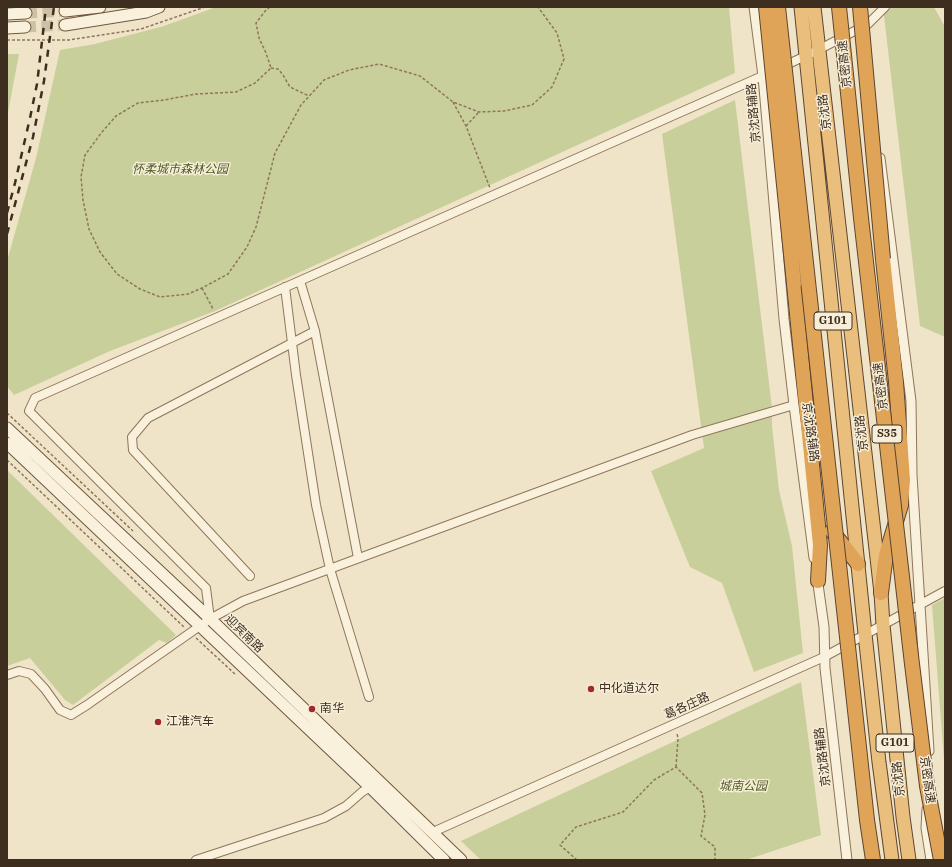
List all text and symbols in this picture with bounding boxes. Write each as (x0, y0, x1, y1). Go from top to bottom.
street label: 京密高速 (835, 39, 855, 89)
street label: 京沈路辅路 (744, 82, 764, 144)
street label: 京沈路 (816, 93, 834, 131)
park label: 怀柔城市森林公园 (132, 163, 228, 177)
road number: G101 (814, 312, 852, 330)
street label: 京密高速 (871, 361, 891, 411)
street label: 京沈路辅路 (799, 401, 821, 463)
street label: 京沈路 (853, 414, 871, 452)
road number: S35 (872, 425, 902, 443)
street label: 迎宾南路 (222, 612, 266, 656)
place label: 中化道达尔 (599, 682, 659, 696)
marker: 中化道达尔 (586, 684, 596, 694)
street label: 葛各庄路 (662, 690, 712, 722)
place label: 南华 (320, 702, 344, 716)
marker: 南华 (307, 704, 317, 714)
place label: 江淮汽车 (166, 715, 214, 729)
marker: 江淮汽车 (153, 717, 163, 727)
street label: 京沈路辅路 (812, 726, 834, 788)
road number: G101 (876, 734, 914, 752)
street label: 京密高速 (917, 755, 937, 805)
street label: 京沈路 (890, 760, 908, 798)
park label: 城南公园 (719, 780, 767, 794)

